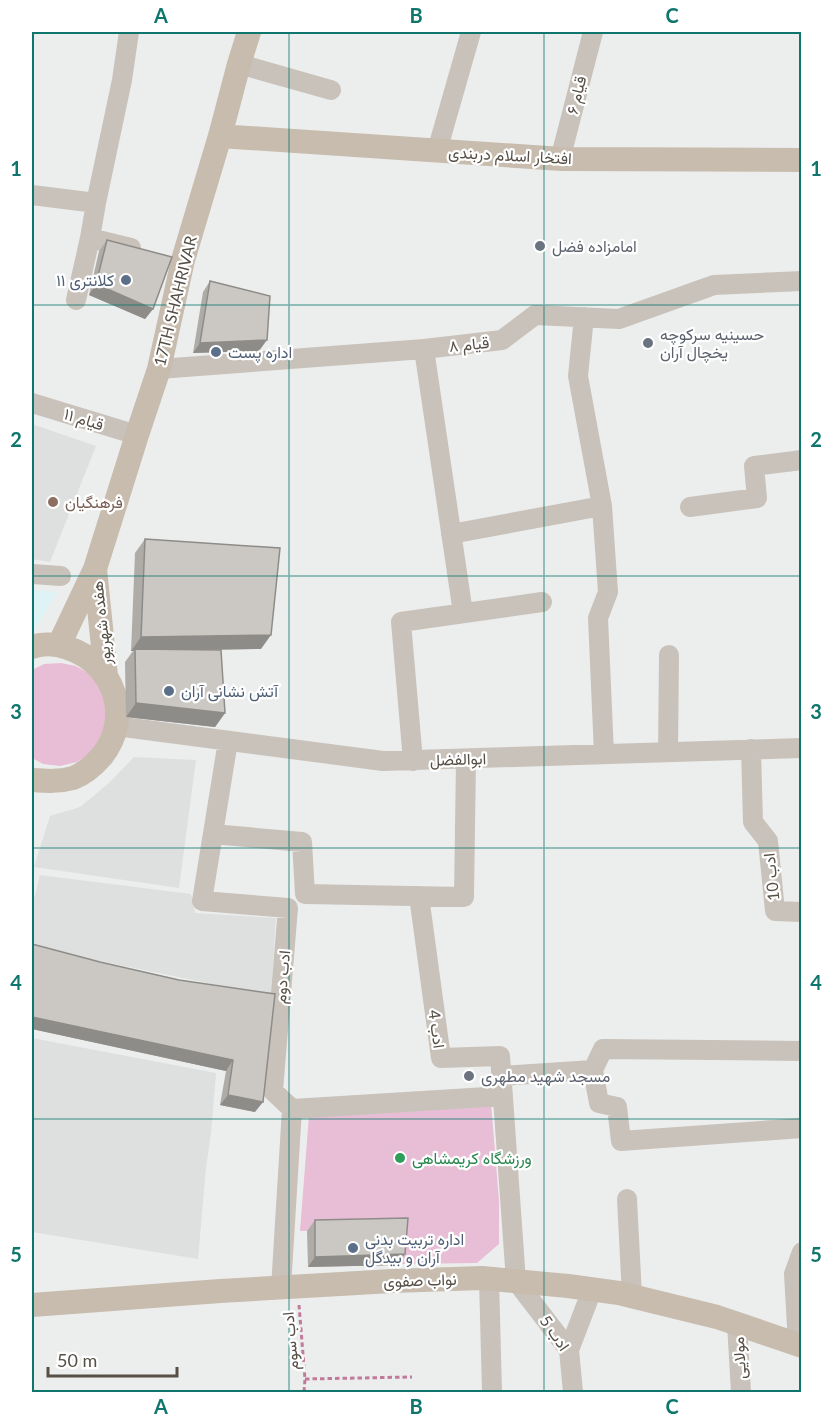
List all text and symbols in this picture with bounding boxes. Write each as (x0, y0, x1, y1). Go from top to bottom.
text: A (153, 3, 168, 27)
text: B (409, 3, 423, 27)
text: C (665, 3, 679, 27)
street label: قیام ۶ (562, 74, 591, 116)
street label: افتخار اسلام دربندی (448, 142, 572, 169)
text: 1 (10, 156, 22, 180)
text: 1 (810, 156, 822, 180)
street label: 17TH SHAHRIVAR (149, 234, 200, 368)
place label: امامزاده فضل (552, 236, 637, 257)
marker: امامزاده فضل (533, 239, 547, 253)
place label: کلانتری ۱۱ (56, 270, 114, 291)
marker: کلانتری ۱۱ (119, 273, 133, 287)
place label: حسینیه سرکوچه یخچال آران (660, 324, 764, 364)
street label: قیام ۸ (448, 332, 490, 357)
marker: حسینیه سرکوچه یخچال آران (641, 336, 655, 350)
place label: اداره پست (228, 342, 292, 364)
marker: اداره پست (209, 345, 223, 359)
street label: قیام ۱۱ (62, 404, 106, 435)
text: 2 (10, 427, 22, 451)
text: 2 (810, 427, 822, 451)
place label: فرهنگیان (65, 492, 123, 513)
marker: فرهنگیان (46, 495, 60, 509)
street label: هفده شهریور (87, 580, 116, 667)
place label: آتش نشانی آران (181, 681, 279, 702)
marker: آتش نشانی آران (162, 684, 176, 698)
text: 3 (10, 699, 22, 723)
text: 3 (810, 699, 822, 723)
street label: ابوالفضل (430, 748, 487, 771)
street label: ادب 10 (759, 852, 783, 902)
street label: ادب دوم (270, 949, 295, 1005)
text: 4 (10, 970, 22, 994)
text: 4 (810, 970, 822, 994)
street label: ادب 4 (424, 1008, 450, 1050)
place label: مسجد شهید مطهری (481, 1066, 610, 1087)
marker: مسجد شهید مطهری (462, 1069, 476, 1083)
place label: ورزشگاه کریمشاهی (412, 1148, 532, 1169)
marker: ورزشگاه کریمشاهی (393, 1151, 407, 1165)
place label: اداره تربیت بدنی آران و بیدگل (365, 1229, 464, 1268)
marker: اداره تربیت بدنی آران و بیدگل (346, 1241, 360, 1255)
text: 5 (10, 1242, 22, 1266)
text: 5 (810, 1242, 822, 1266)
street label: نواب صفوی (383, 1269, 457, 1292)
street label: ادب سوم (277, 1311, 304, 1371)
street label: ادب 5 (536, 1311, 574, 1355)
street label: مولایی (728, 1336, 751, 1380)
scale bar (48, 1340, 177, 1378)
text: 50 m (57, 1349, 97, 1371)
text: A (153, 1394, 168, 1418)
text: B (409, 1394, 423, 1418)
text: C (665, 1394, 679, 1418)

